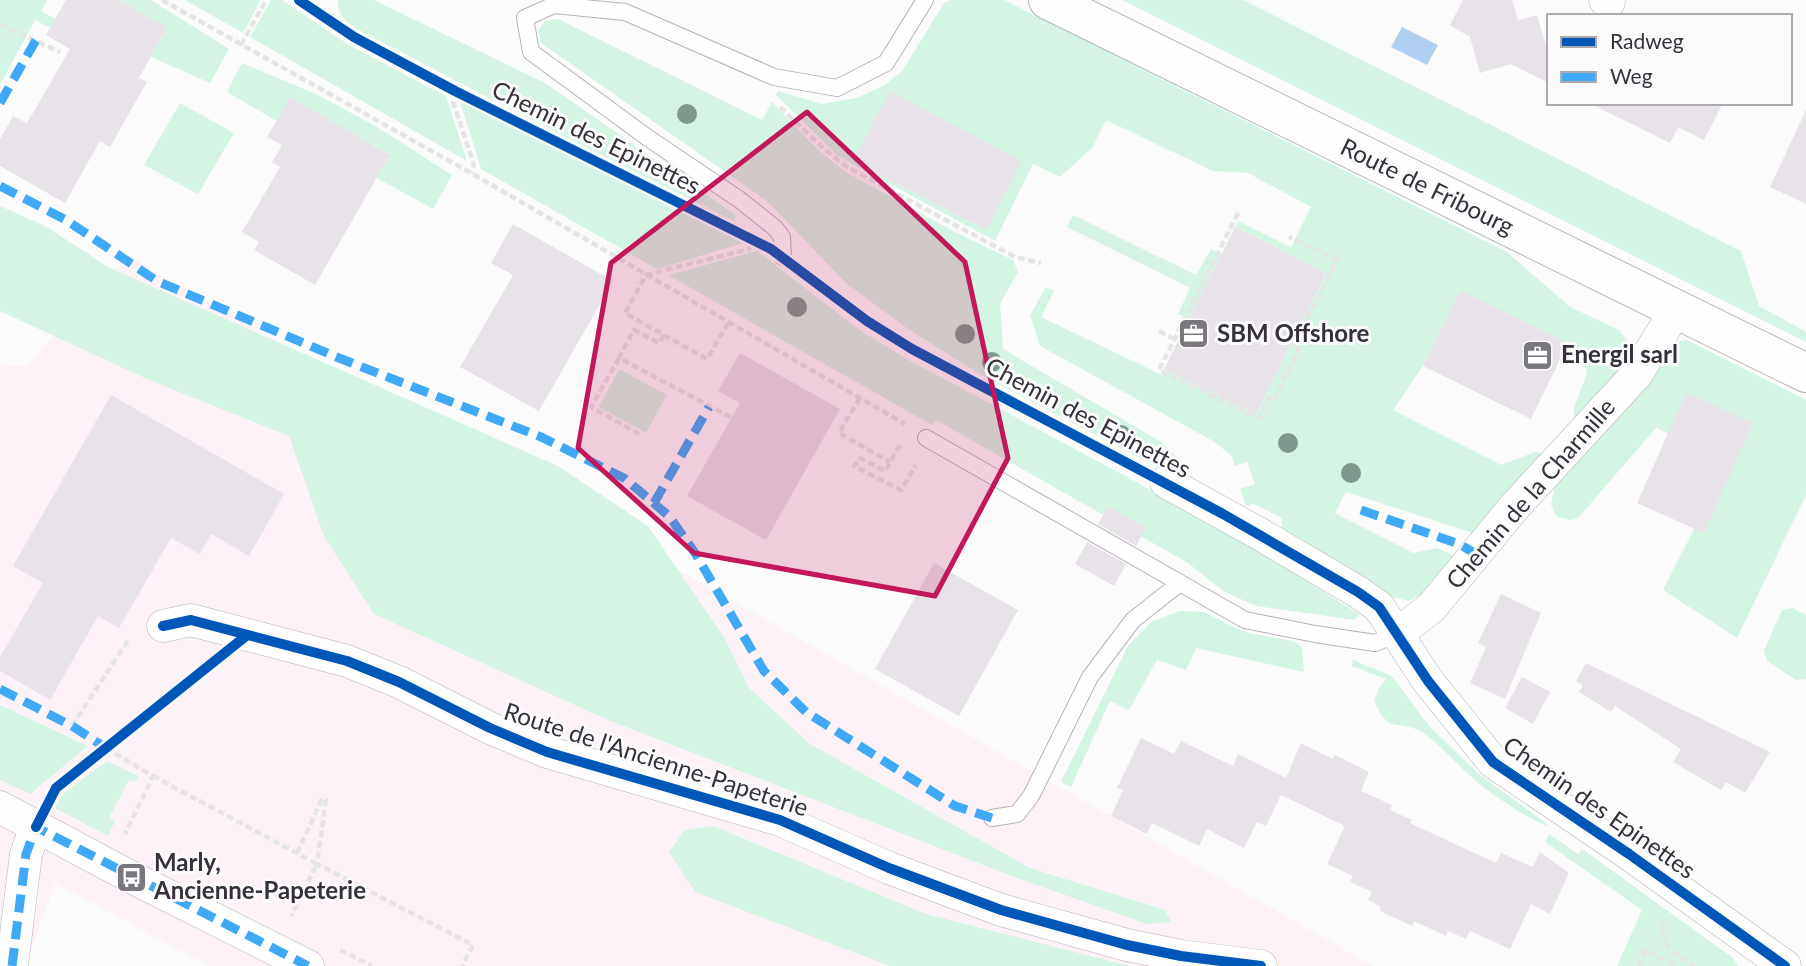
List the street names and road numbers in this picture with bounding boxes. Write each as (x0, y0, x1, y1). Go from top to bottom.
street label: Chemin des Epinettes (488, 74, 705, 200)
street label: Route de Fribourg (1336, 131, 1519, 240)
street label: Chemin des Epinettes (981, 350, 1196, 483)
street label: Chemin de la Charmille (1439, 392, 1620, 594)
street label: Route de l'Ancienne-Papeterie (501, 696, 812, 822)
street label: Chemin des Epinettes (1498, 730, 1702, 884)

